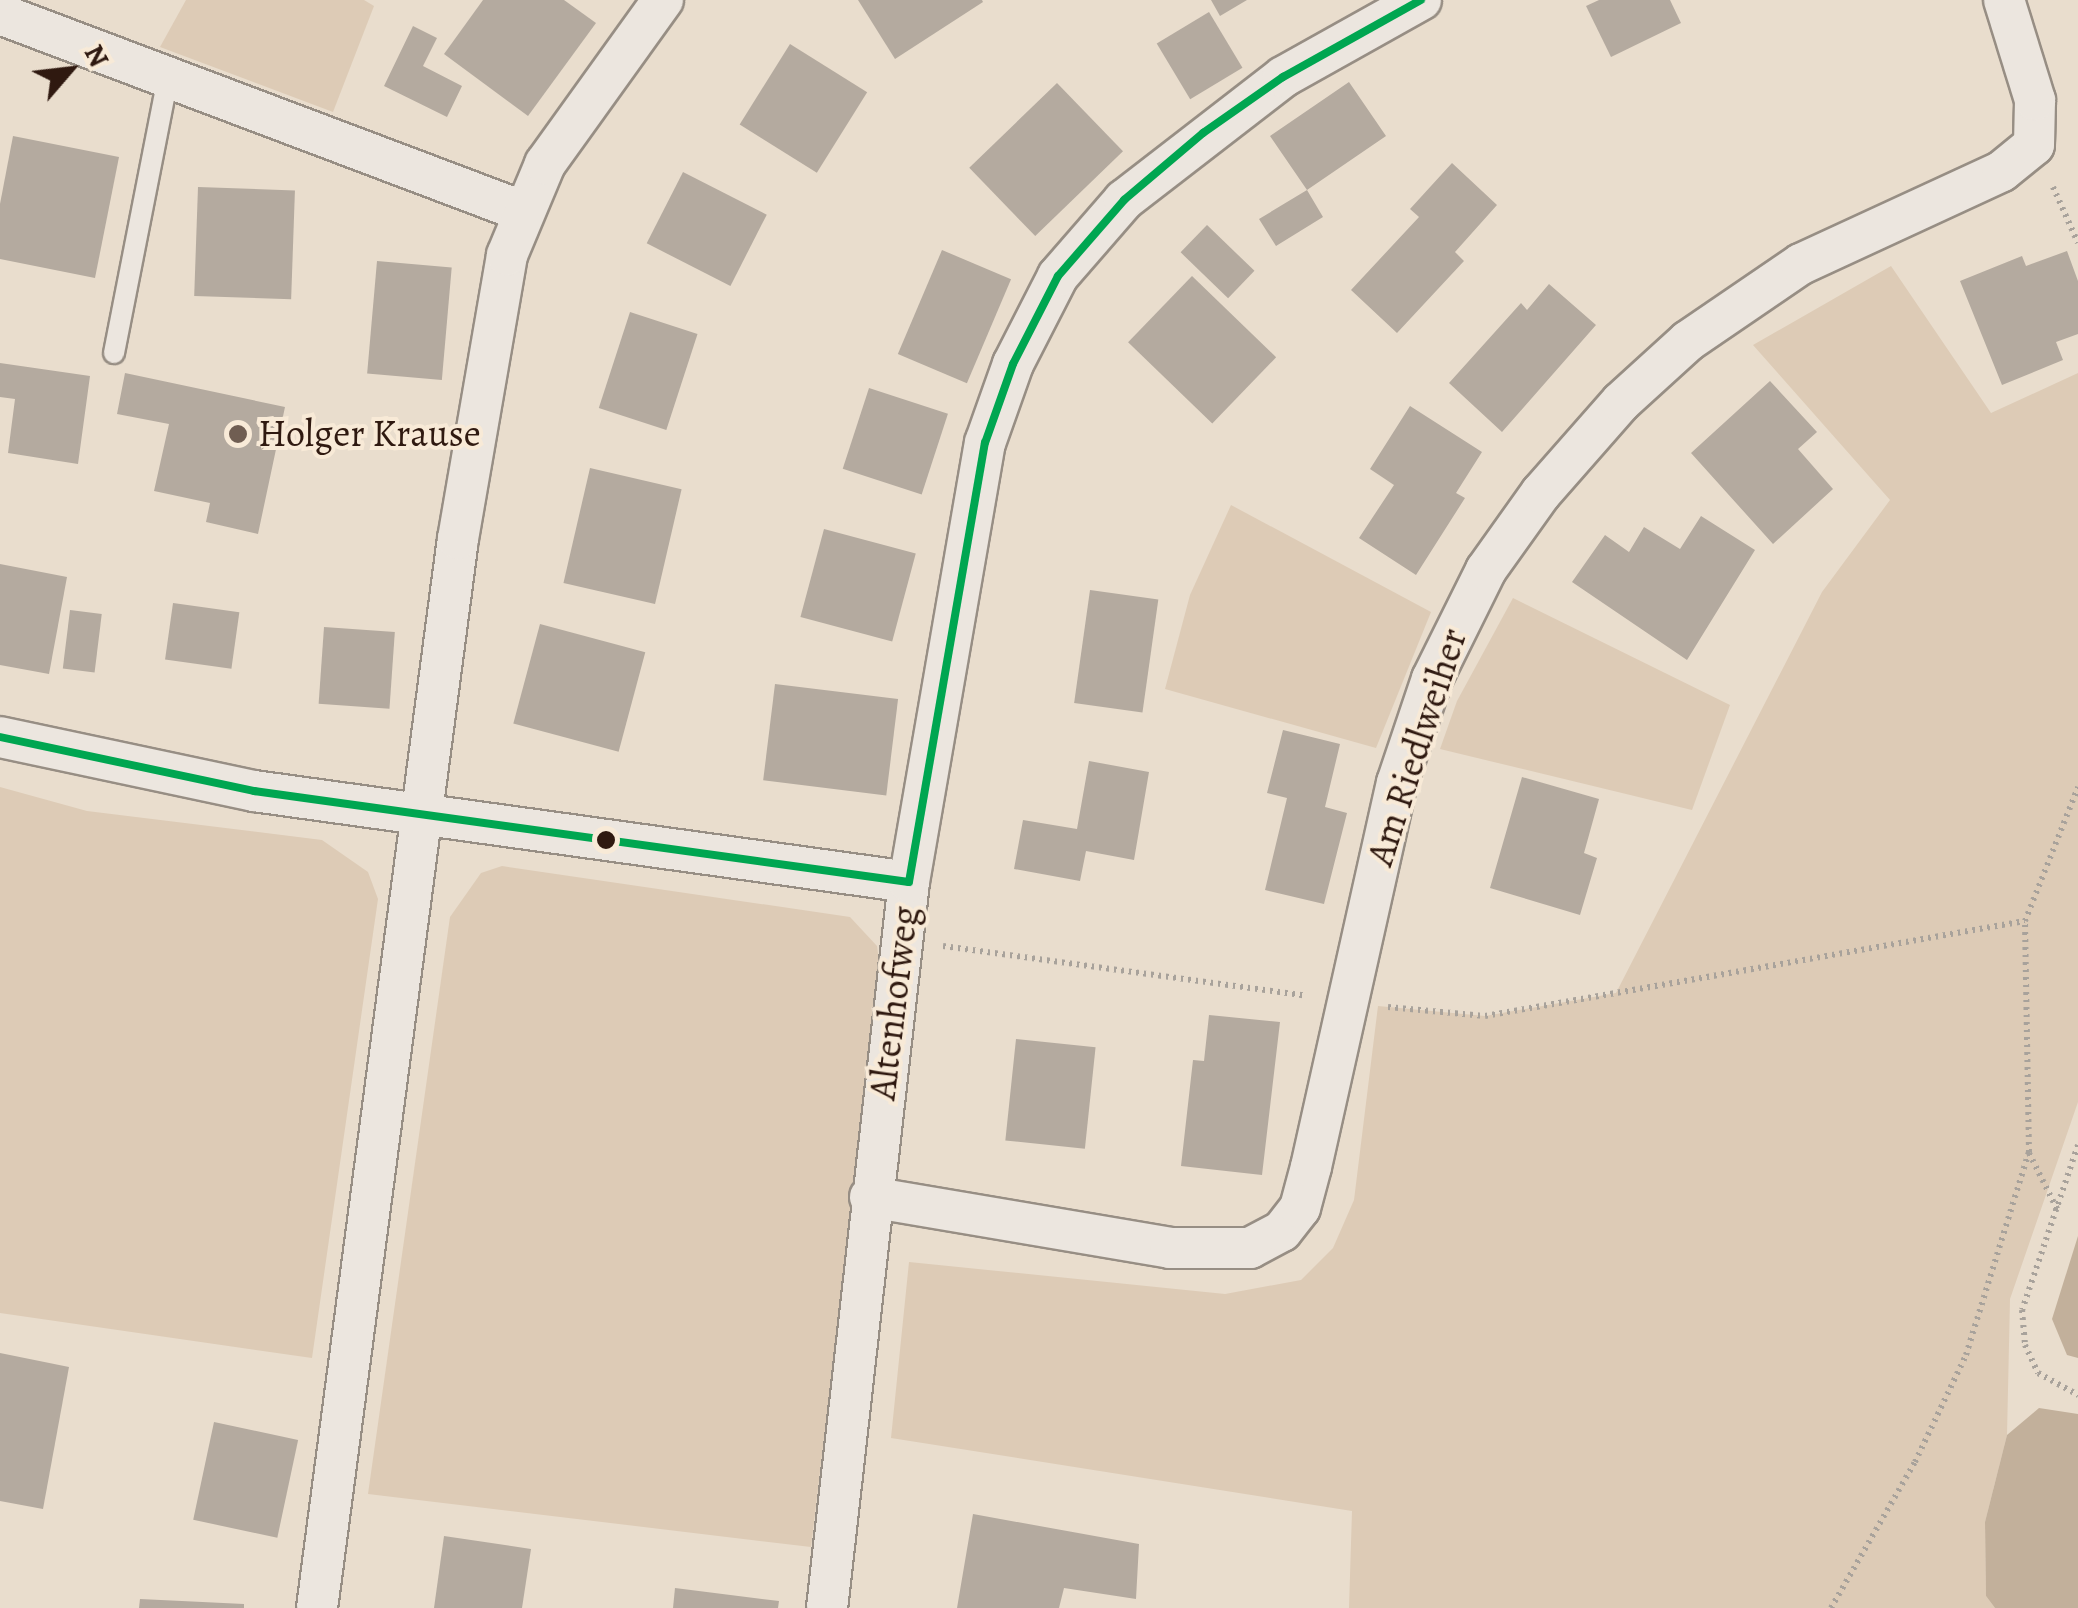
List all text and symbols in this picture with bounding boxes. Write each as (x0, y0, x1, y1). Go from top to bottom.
north arrow (20, 20, 120, 120)
text: N (75, 38, 118, 74)
place label: Holger Krause (258, 411, 481, 457)
marker: Holger Krause (227, 423, 249, 445)
street label: Am Riedlweiher (1357, 623, 1477, 871)
unlabelled marker (596, 830, 616, 850)
street label: Altenhofweg (860, 904, 928, 1102)

